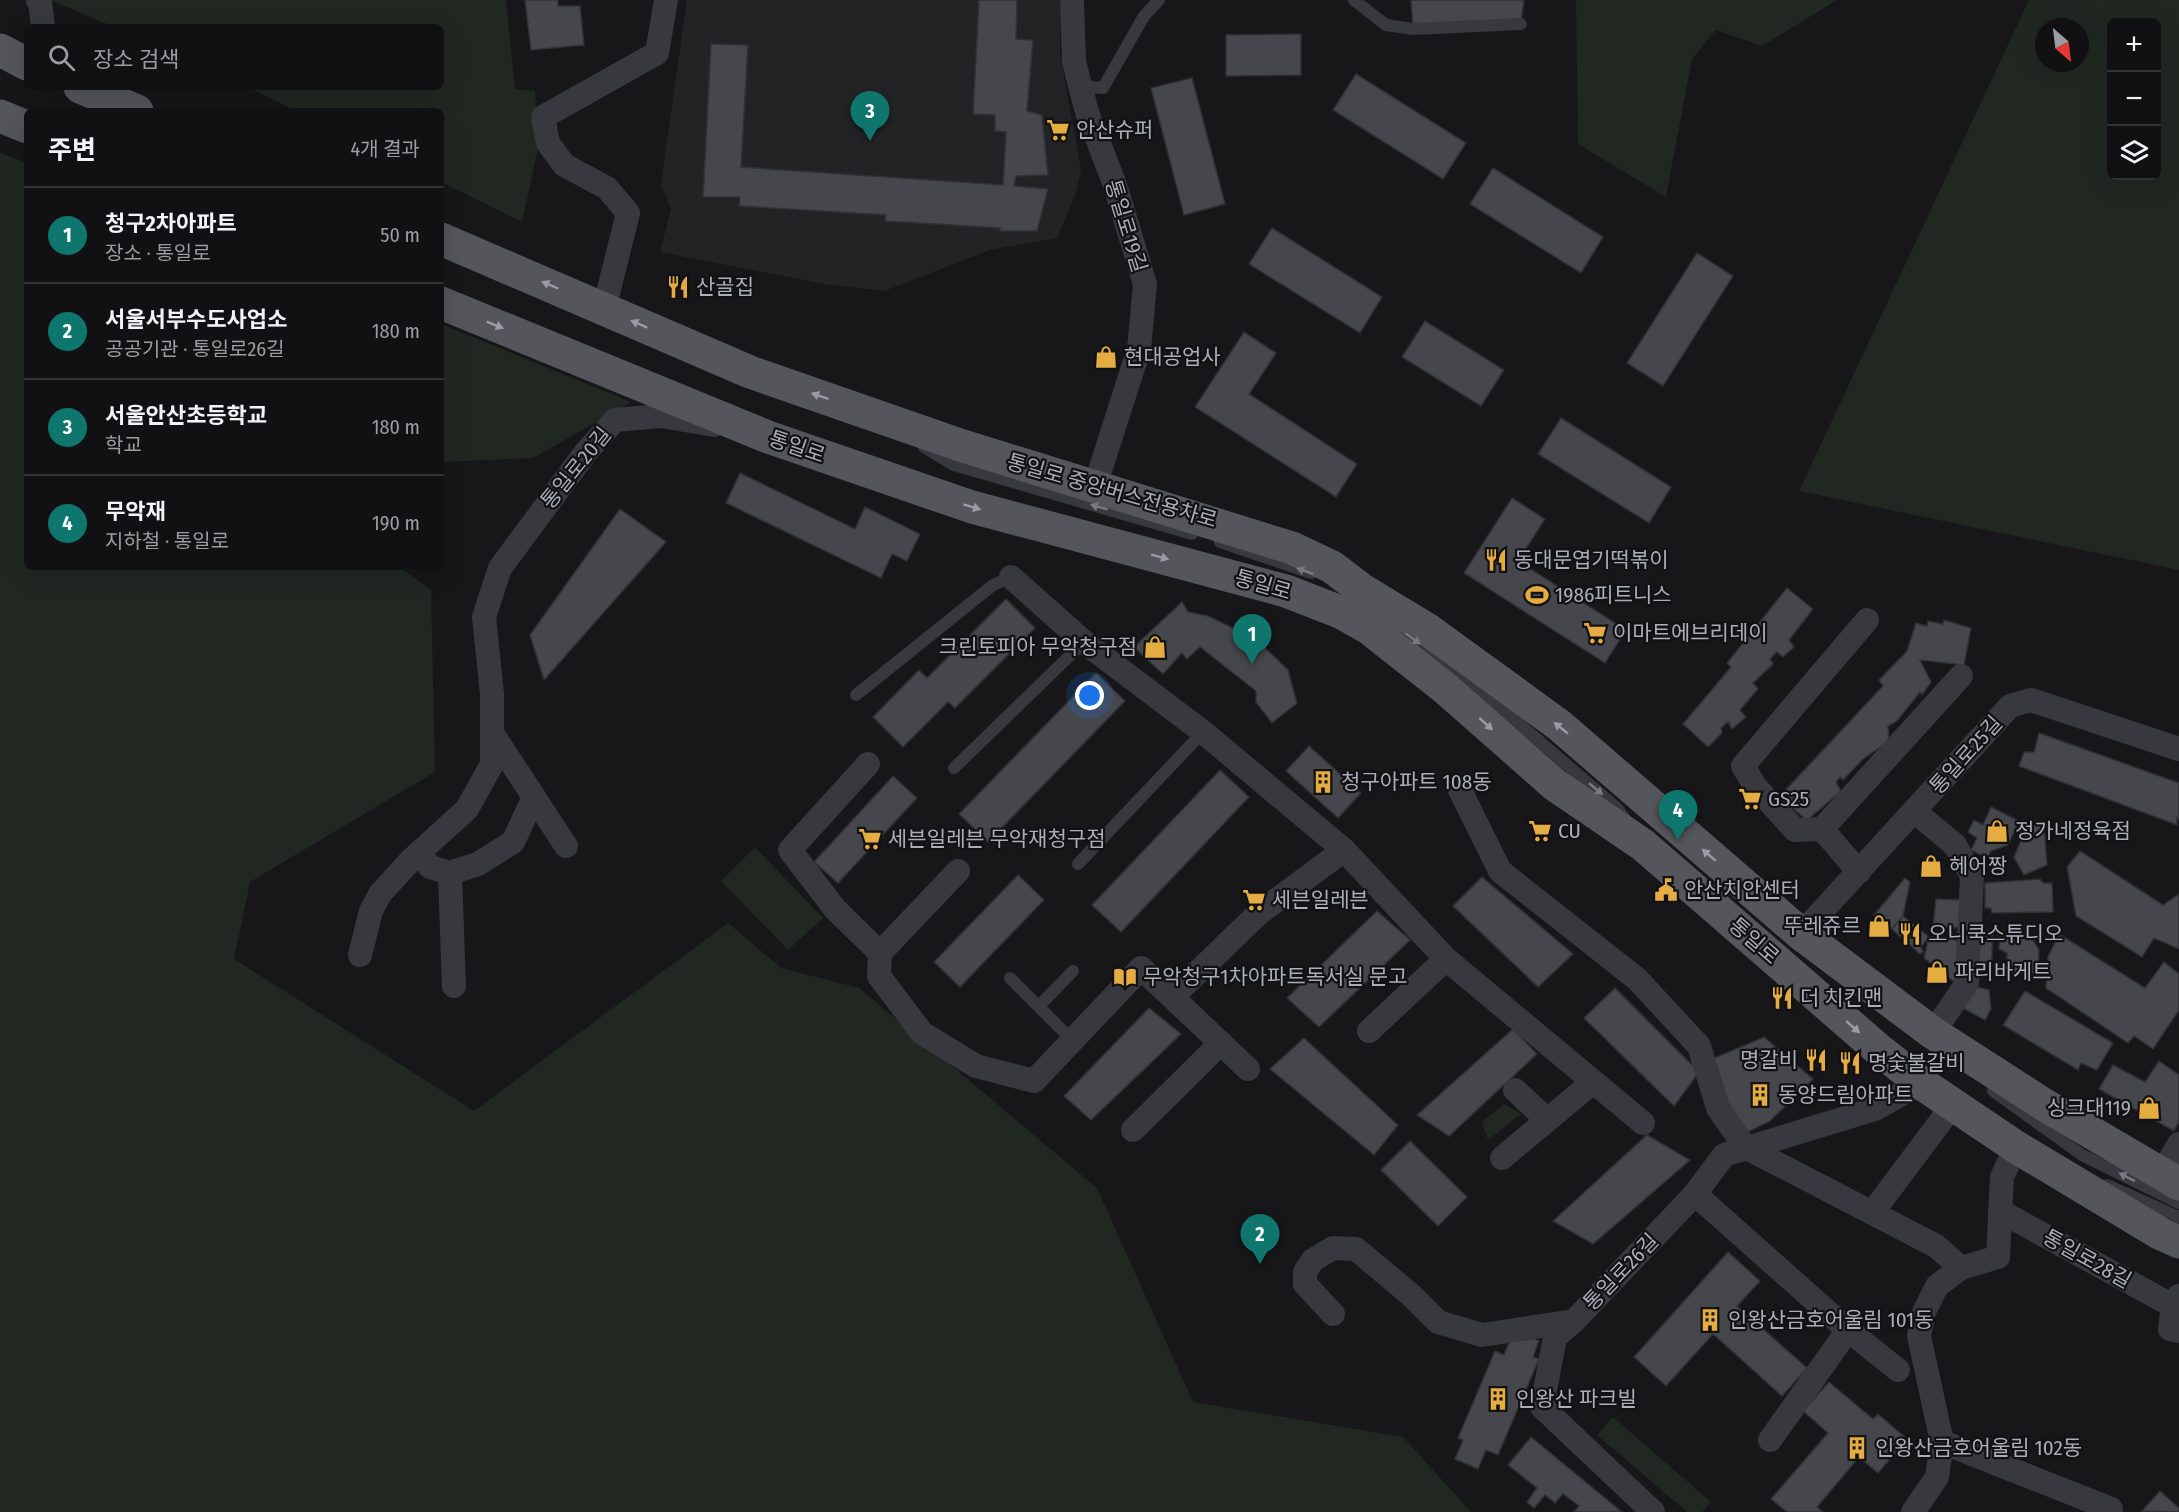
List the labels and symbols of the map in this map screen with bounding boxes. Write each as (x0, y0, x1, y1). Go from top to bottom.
north arrow (2035, 18, 2089, 72)
pin: 3 (850, 92, 890, 141)
supermarket icon: 안산슈퍼 (1045, 117, 1071, 143)
place label: 안산슈퍼 (1076, 117, 1153, 143)
street label: 통일로19길 (1100, 176, 1152, 276)
restaurant icon: 산골집 (665, 274, 691, 300)
place label: 산골집 (696, 274, 754, 300)
one-way arrow (541, 280, 559, 290)
one-way arrow (630, 320, 647, 329)
one-way arrow (486, 321, 504, 330)
shop icon: 현대공업사 (1093, 344, 1119, 370)
place label: 현대공업사 (1124, 344, 1221, 370)
one-way arrow (811, 390, 829, 400)
street label: 통일로20길 (535, 422, 617, 514)
street label: 통일로 (765, 425, 829, 469)
street label: 통일로 중앙버스전용차로 (1004, 449, 1220, 533)
one-way arrow (963, 502, 981, 512)
one-way arrow (1090, 502, 1108, 511)
restaurant icon: 동대문엽기떡볶이 (1483, 547, 1509, 573)
place label: 동대문엽기떡볶이 (1514, 547, 1669, 573)
one-way arrow (1151, 553, 1169, 562)
street label: 통일로 (1232, 565, 1294, 605)
one-way arrow (1296, 566, 1314, 576)
sports icon: 1986피트니스 (1524, 582, 1550, 608)
place label: 1986피트니스 (1555, 582, 1672, 608)
pin: 1 (1232, 614, 1272, 664)
supermarket icon: 이마트에브리데이 (1582, 620, 1608, 646)
place label: 이마트에브리데이 (1613, 620, 1768, 646)
one-way arrow (1404, 633, 1420, 645)
place label: 크린토피아 무악청구점 (939, 634, 1137, 660)
shop icon: 크린토피아 무악청구점 (1142, 634, 1168, 660)
your location (1075, 681, 1104, 710)
street label: 통일로25길 (1924, 711, 2008, 799)
one-way arrow (1478, 717, 1493, 730)
one-way arrow (1553, 721, 1569, 734)
building icon: 청구아파트 108동 (1310, 769, 1336, 795)
place label: 청구아파트 108동 (1341, 769, 1492, 795)
one-way arrow (1588, 782, 1603, 795)
supermarket icon: GS25 (1737, 786, 1763, 812)
place label: GS25 (1768, 786, 1809, 812)
pin: 4 (1658, 790, 1698, 840)
supermarket icon: CU (1527, 818, 1553, 844)
place label: CU (1558, 818, 1581, 844)
shop icon: 정가네정육점 (1984, 818, 2010, 844)
place label: 정가네정육점 (2015, 818, 2131, 844)
supermarket icon: 세븐일레븐 무악재청구점 (857, 826, 883, 852)
place label: 세븐일레븐 무악재청구점 (888, 826, 1105, 852)
one-way arrow (1702, 849, 1717, 862)
shop icon: 헤어짱 (1918, 853, 1944, 879)
place label: 헤어짱 (1949, 853, 2007, 879)
public building icon: 안산치안센터 (1653, 877, 1679, 903)
place label: 안산치안센터 (1684, 877, 1800, 903)
supermarket icon: 세븐일레븐 (1241, 887, 1267, 913)
place label: 세븐일레븐 (1272, 887, 1369, 913)
street label: 통일로 (1724, 912, 1784, 970)
place label: 뚜레쥬르 (1784, 913, 1861, 939)
shop icon: 뚜레쥬르 (1866, 913, 1892, 939)
restaurant icon: 오니쿡스튜디오 (1897, 921, 1923, 947)
place label: 오니쿡스튜디오 (1928, 921, 2063, 947)
shop icon: 파리바게트 (1924, 959, 1950, 985)
place label: 파리바게트 (1955, 959, 2052, 985)
library icon: 무악청구1차아파트독서실 문고 (1112, 964, 1138, 990)
place label: 무악청구1차아파트독서실 문고 (1143, 964, 1407, 990)
restaurant icon: 더 치킨맨 (1769, 985, 1795, 1011)
place label: 더 치킨맨 (1800, 985, 1882, 1011)
one-way arrow (1845, 1020, 1860, 1033)
place label: 명갈비 (1740, 1047, 1798, 1073)
restaurant icon: 명갈비 (1803, 1047, 1829, 1073)
restaurant icon: 명숯불갈비 (1837, 1050, 1863, 1076)
place label: 명숯불갈비 (1868, 1050, 1965, 1076)
building icon: 동양드림아파트 (1747, 1082, 1773, 1108)
place label: 동양드림아파트 (1778, 1082, 1913, 1108)
place label: 싱크대119 (2047, 1095, 2131, 1121)
shop icon: 싱크대119 (2136, 1095, 2162, 1121)
one-way arrow (2118, 1172, 2135, 1182)
pin: 2 (1240, 1214, 1280, 1264)
street label: 통일로28길 (2038, 1224, 2136, 1294)
street label: 통일로26길 (1578, 1228, 1664, 1316)
building icon: 인왕산금호어울림 101동 (1697, 1307, 1723, 1333)
place label: 인왕산금호어울림 101동 (1728, 1307, 1934, 1333)
building icon: 인왕산 파크빌 (1485, 1386, 1511, 1412)
place label: 인왕산 파크빌 (1516, 1386, 1637, 1412)
building icon: 인왕산금호어울림 102동 (1844, 1435, 1870, 1461)
place label: 인왕산금호어울림 102동 (1875, 1435, 2082, 1461)

